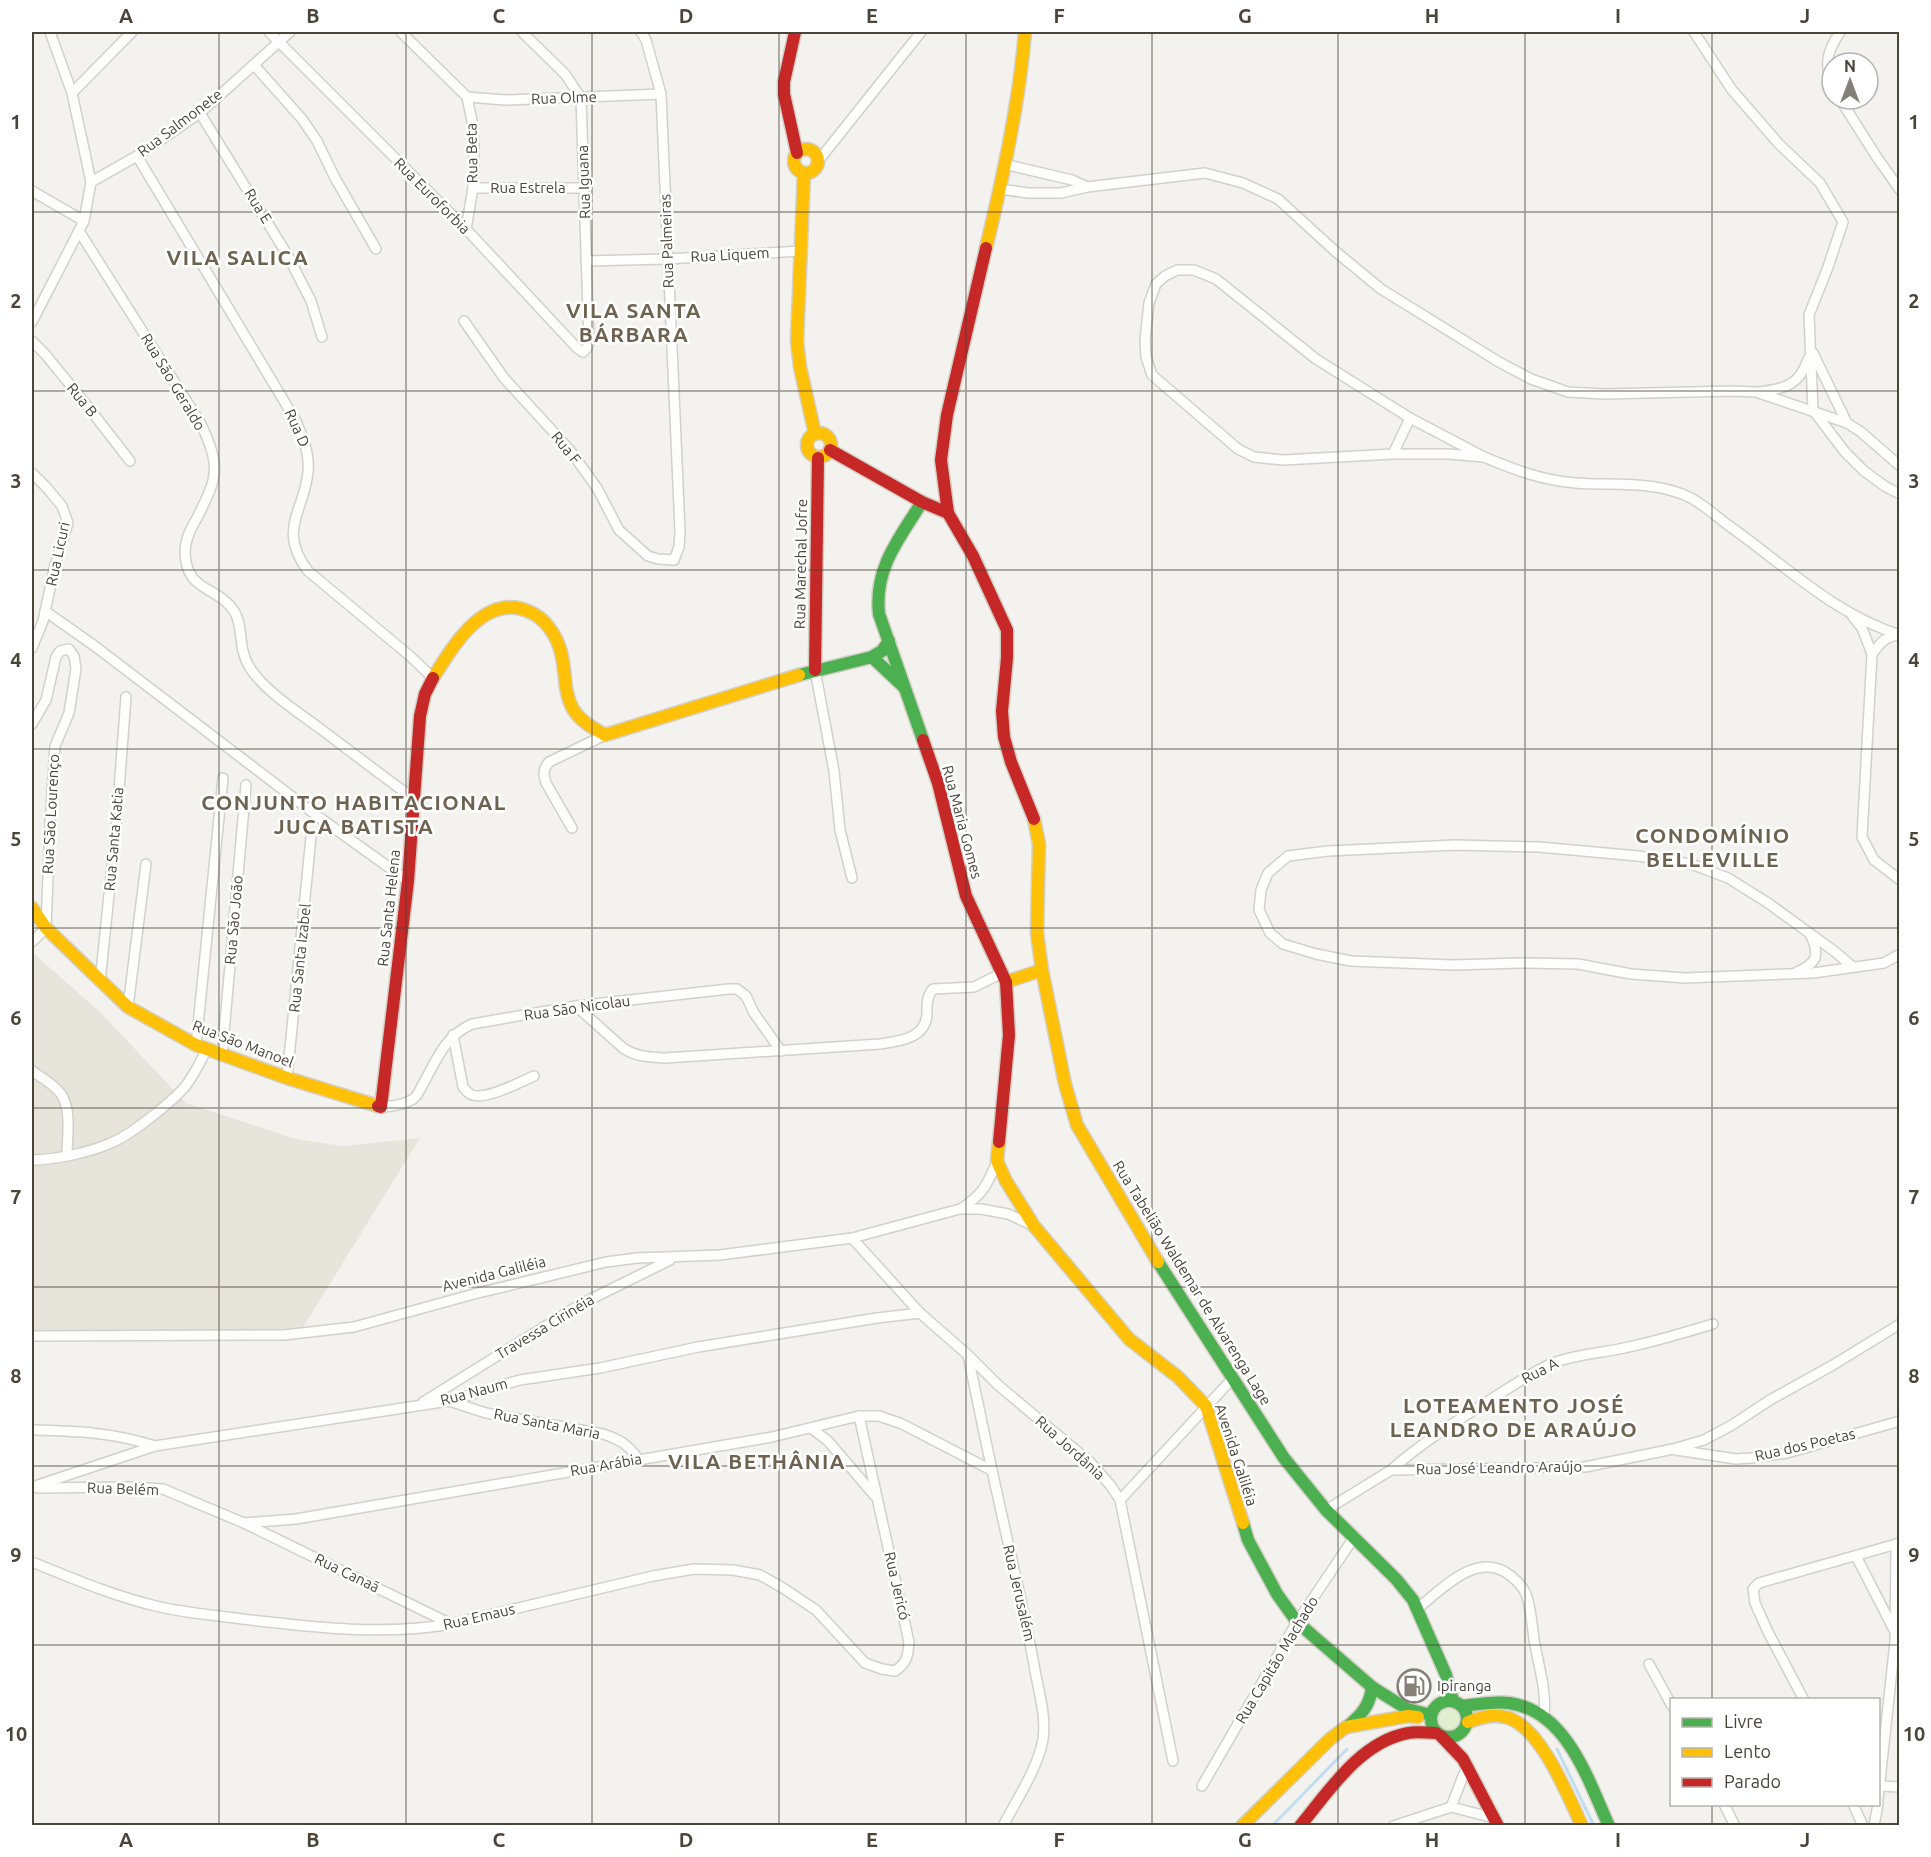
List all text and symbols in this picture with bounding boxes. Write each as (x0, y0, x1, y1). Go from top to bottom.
text: A (119, 4, 133, 27)
text: B (306, 4, 320, 27)
text: C (493, 4, 506, 27)
text: D (679, 4, 693, 27)
text: E (866, 4, 878, 27)
text: F (1053, 4, 1065, 27)
text: G (1238, 4, 1252, 27)
text: H (1425, 4, 1439, 27)
text: I (1615, 4, 1621, 27)
text: J (1800, 4, 1810, 27)
north arrow (1820, 51, 1880, 111)
text: N (1844, 57, 1856, 75)
street label: Rua Salmonete (134, 85, 225, 160)
street label: Rua Olme (531, 88, 597, 107)
text: 1 (10, 110, 22, 133)
text: 1 (1908, 110, 1920, 133)
street label: Rua Beta (462, 123, 481, 183)
street label: Rua Iguana (574, 145, 593, 219)
street label: Rua Euroforbia (391, 154, 474, 237)
street label: Rua Estrela (490, 179, 566, 196)
street label: Rua E (241, 185, 276, 226)
street label: Rua Palmeiras (656, 194, 677, 288)
street label: Rua Liquem (690, 244, 770, 265)
district label: VILA SALICA (167, 245, 309, 269)
text: 2 (10, 289, 22, 312)
text: 2 (1908, 289, 1920, 312)
district label: VILA SANTA BÁRBARA (566, 298, 702, 346)
street label: Rua São Geraldo (138, 330, 209, 433)
street label: Rua B (64, 379, 101, 420)
street label: Rua D (282, 406, 313, 449)
street label: Rua F (548, 428, 585, 467)
text: 3 (10, 469, 22, 492)
text: 3 (1908, 469, 1920, 492)
street label: Rua Marechal Jofre (791, 499, 810, 629)
street label: Rua Licuri (42, 520, 73, 588)
text: 4 (10, 648, 22, 671)
text: 4 (1908, 648, 1920, 671)
street label: Rua São Lourenço (39, 754, 62, 874)
street label: Rua Maria Gomes (939, 763, 986, 880)
street label: Rua Santa Katia (100, 786, 127, 892)
district label: CONJUNTO HABITACIONAL JUCA BATISTA (201, 790, 507, 838)
district label: CONDOMÍNIO BELLEVILLE (1635, 823, 1791, 871)
text: 5 (10, 827, 22, 850)
text: 5 (1908, 827, 1920, 850)
street label: Rua Santa Helena (374, 849, 403, 967)
street label: Rua São João (221, 875, 246, 965)
street label: Rua Santa Izabel (285, 902, 314, 1013)
street label: Rua São Nicolau (523, 992, 631, 1023)
text: 6 (10, 1006, 22, 1029)
text: 6 (1908, 1006, 1920, 1029)
street label: Rua São Manoel (190, 1016, 296, 1071)
street label: Rua Tabelião Waldemar de Alvarenga Lage (1110, 1157, 1275, 1408)
text: 7 (10, 1185, 22, 1208)
text: 7 (1908, 1185, 1920, 1208)
street label: Avenida Galiléia (440, 1252, 547, 1295)
street label: Travessa Cirinéia (493, 1291, 597, 1363)
street label: Rua A (1519, 1354, 1561, 1387)
text: 8 (10, 1364, 22, 1387)
text: 8 (1908, 1364, 1920, 1387)
street label: Rua Naum (438, 1374, 509, 1409)
district label: LOTEAMENTO JOSÉ LEANDRO DE ARAÚJO (1390, 1393, 1638, 1441)
street label: Avenida Galiléia (1212, 1402, 1261, 1508)
street label: Rua Santa Maria (492, 1405, 602, 1442)
street label: Rua Jordânia (1032, 1412, 1108, 1483)
street label: Rua dos Poetas (1753, 1425, 1857, 1464)
district label: VILA BETHÂNIA (668, 1449, 846, 1473)
street label: Rua Arábia (569, 1450, 643, 1479)
street label: Rua José Leandro Araújo (1416, 1458, 1582, 1477)
street label: Rua Belém (87, 1479, 159, 1498)
text: 9 (10, 1543, 22, 1566)
street label: Rua Jerusalém (1000, 1543, 1039, 1643)
text: 9 (1908, 1543, 1920, 1566)
street label: Rua Canaã (312, 1550, 382, 1596)
street label: Rua Jericó (881, 1550, 914, 1622)
street label: Rua Capitão Machado (1232, 1593, 1321, 1727)
street label: Rua Emaus (441, 1600, 516, 1633)
fuel station icon: Ipiranga (1396, 1668, 1432, 1704)
place label: Ipiranga (1437, 1677, 1492, 1694)
legend (1670, 1698, 1880, 1806)
text: Livre (1724, 1711, 1763, 1731)
text: 10 (5, 1722, 27, 1745)
text: 10 (1903, 1722, 1925, 1745)
text: Lento (1724, 1741, 1771, 1761)
text: Parado (1724, 1771, 1781, 1791)
text: A (119, 1828, 133, 1851)
text: B (306, 1828, 320, 1851)
text: C (493, 1828, 506, 1851)
text: D (679, 1828, 693, 1851)
text: E (866, 1828, 878, 1851)
text: F (1053, 1828, 1065, 1851)
text: G (1238, 1828, 1252, 1851)
text: H (1425, 1828, 1439, 1851)
text: I (1615, 1828, 1621, 1851)
text: J (1800, 1828, 1810, 1851)

